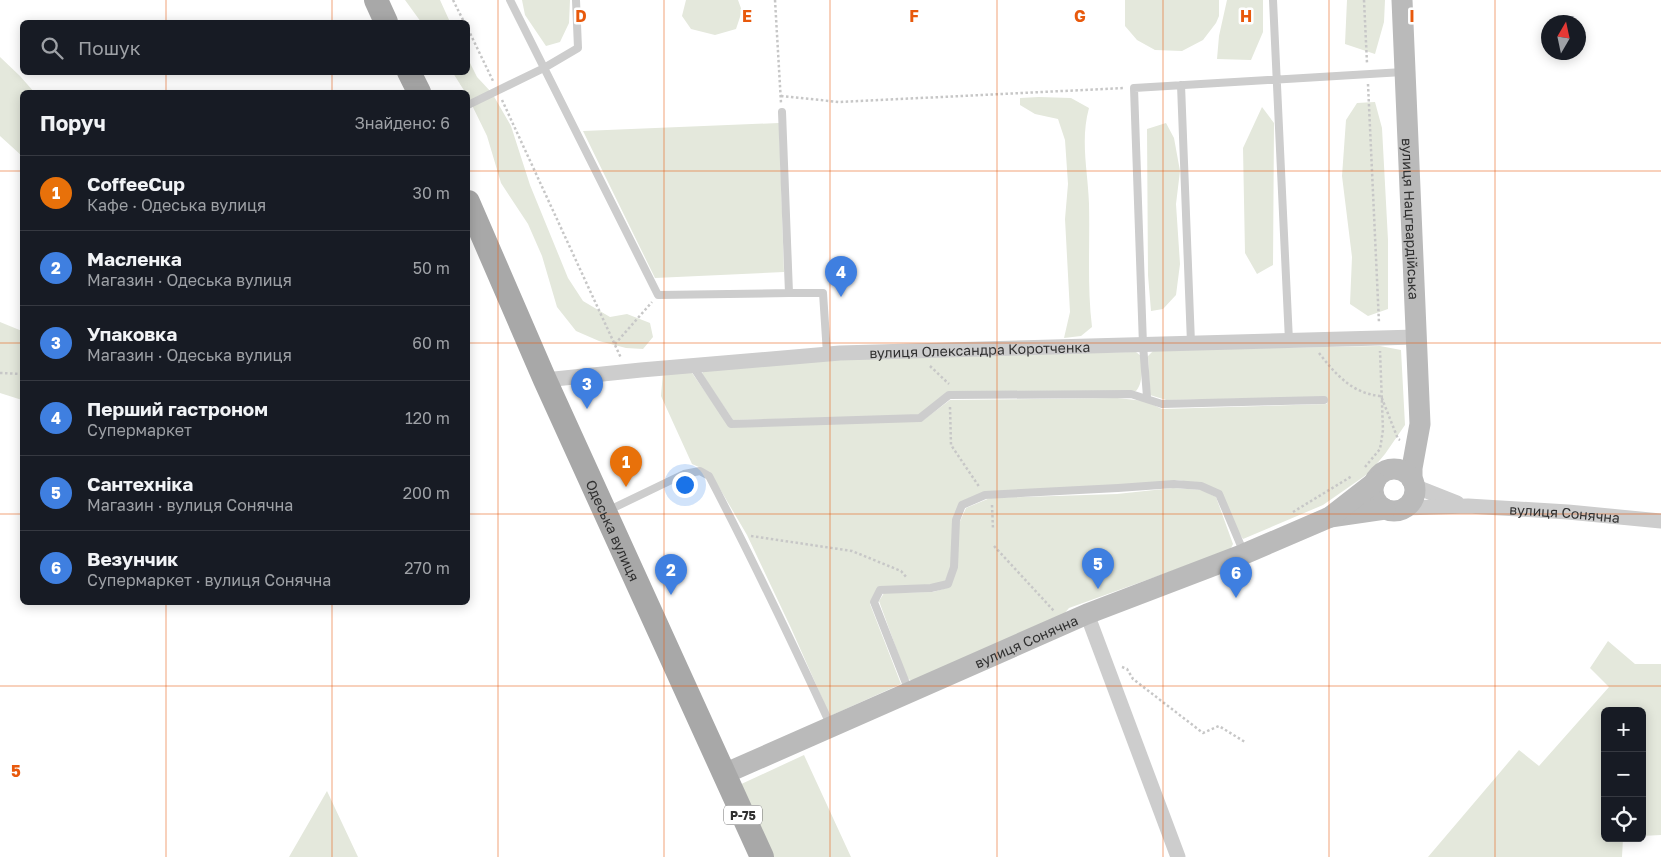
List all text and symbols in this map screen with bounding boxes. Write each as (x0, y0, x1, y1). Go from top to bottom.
text: D (575, 6, 587, 26)
text: E (742, 6, 752, 26)
text: F (909, 6, 919, 26)
text: G (1074, 6, 1086, 26)
text: H (1240, 6, 1252, 26)
text: I (1409, 6, 1415, 26)
north arrow (1541, 15, 1586, 60)
search box (20, 20, 470, 75)
icon: search (38, 34, 66, 62)
text: Пошук (78, 36, 141, 59)
text: Поруч (40, 110, 106, 136)
text: Знайдено: 6 (354, 113, 450, 133)
street label: вулиця Нацгвардійська (1399, 138, 1423, 300)
text: CoffeeCup (87, 172, 185, 195)
text: 1 (52, 183, 60, 203)
text: 30 m (413, 183, 450, 203)
text: Кафе · Одеська вулиця (87, 195, 266, 215)
text: Масленка (87, 247, 182, 270)
pin: 4 (825, 256, 857, 297)
text: 2 (51, 258, 61, 278)
text: 50 m (413, 258, 450, 278)
text: Магазин · Одеська вулиця (87, 270, 292, 290)
text: Упаковка (87, 322, 177, 345)
text: 3 (51, 333, 61, 353)
text: 60 m (412, 333, 450, 353)
street label: вулиця Олександра Коротченка (869, 338, 1090, 361)
text: Магазин · Одеська вулиця (87, 345, 292, 365)
pin: 3 (571, 368, 603, 409)
text: Перший гастроном (87, 397, 268, 420)
text: 4 (51, 408, 61, 428)
text: 120 m (405, 408, 450, 428)
text: Супермаркет (87, 420, 192, 440)
pin: 1 (610, 446, 642, 487)
text: Сантехніка (87, 472, 193, 495)
your location (672, 472, 698, 498)
street label: Одеська вулиця (583, 477, 644, 584)
text: 5 (51, 483, 61, 503)
text: 200 m (403, 483, 450, 503)
text: Магазин · вулиця Сонячна (87, 495, 293, 515)
street label: вулиця Сонячна (1509, 500, 1621, 525)
text: Везунчик (87, 547, 178, 570)
pin: 5 (1082, 548, 1114, 589)
pin: 2 (655, 554, 687, 595)
pin: 6 (1220, 557, 1252, 598)
text: 6 (51, 558, 61, 578)
text: 270 m (404, 558, 450, 578)
text: Супермаркет · вулиця Сонячна (87, 570, 331, 590)
street label: вулиця Сонячна (972, 611, 1080, 671)
map controls (1601, 707, 1646, 842)
button: + (1601, 707, 1646, 752)
button: − (1601, 752, 1646, 797)
text: 5 (11, 761, 21, 781)
button: locate (1601, 797, 1646, 842)
road number: Р-75 (724, 806, 762, 824)

